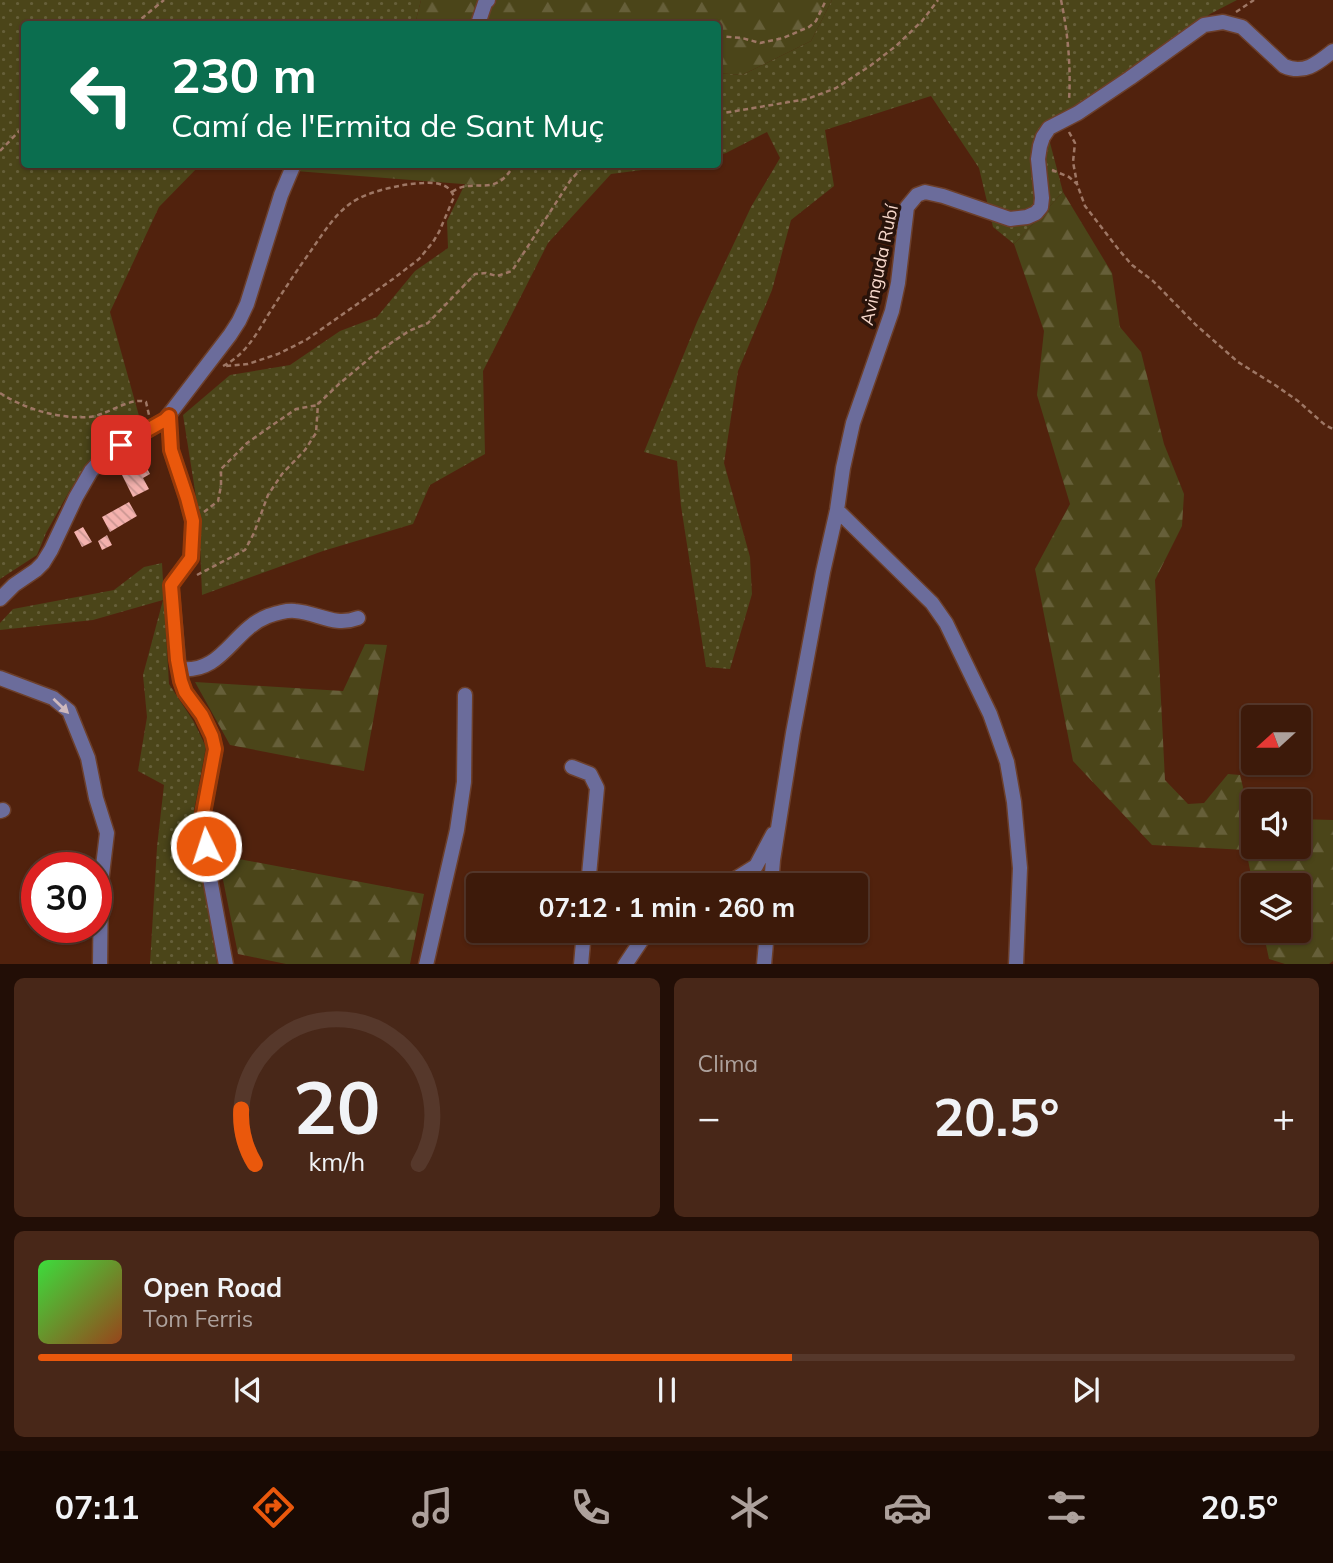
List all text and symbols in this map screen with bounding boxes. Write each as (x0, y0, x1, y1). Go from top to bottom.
text: 230 m (171, 44, 317, 105)
icon: left (56, 49, 147, 140)
text: Camí de l'Ermita de Sant Muç (171, 105, 604, 145)
street label: Avinguda Rubí (855, 201, 903, 327)
pin (91, 415, 151, 475)
icon: arrive (102, 426, 140, 464)
one-way arrow (53, 697, 70, 714)
north arrow (1241, 705, 1311, 775)
map controls (1241, 705, 1311, 943)
button: sound (1241, 789, 1311, 859)
position arrow (169, 809, 243, 883)
speed limit sign: 30 (21, 852, 112, 943)
button: layers (1241, 873, 1311, 943)
text: 07:12 · 1 min · 260 m (539, 891, 795, 924)
text: Clima (698, 1049, 758, 1078)
text: 20 (293, 1061, 380, 1152)
text: 20.5° (933, 1084, 1059, 1149)
text: − (698, 1093, 720, 1141)
text: + (1272, 1093, 1295, 1141)
text: km/h (308, 1145, 365, 1176)
text: Open Road (143, 1271, 282, 1304)
text: Tom Ferris (143, 1304, 253, 1333)
icon: previous (229, 1371, 267, 1409)
icon: pause (648, 1371, 686, 1409)
icon: next (1067, 1371, 1105, 1409)
icon: directions (249, 1483, 298, 1532)
icon: music (408, 1483, 457, 1532)
icon: phone (566, 1483, 615, 1532)
icon: climate (725, 1483, 774, 1532)
icon: car (883, 1483, 932, 1532)
icon: filters (1042, 1483, 1091, 1532)
text: 07:11 (55, 1487, 140, 1527)
text: 20.5° (1200, 1487, 1278, 1527)

